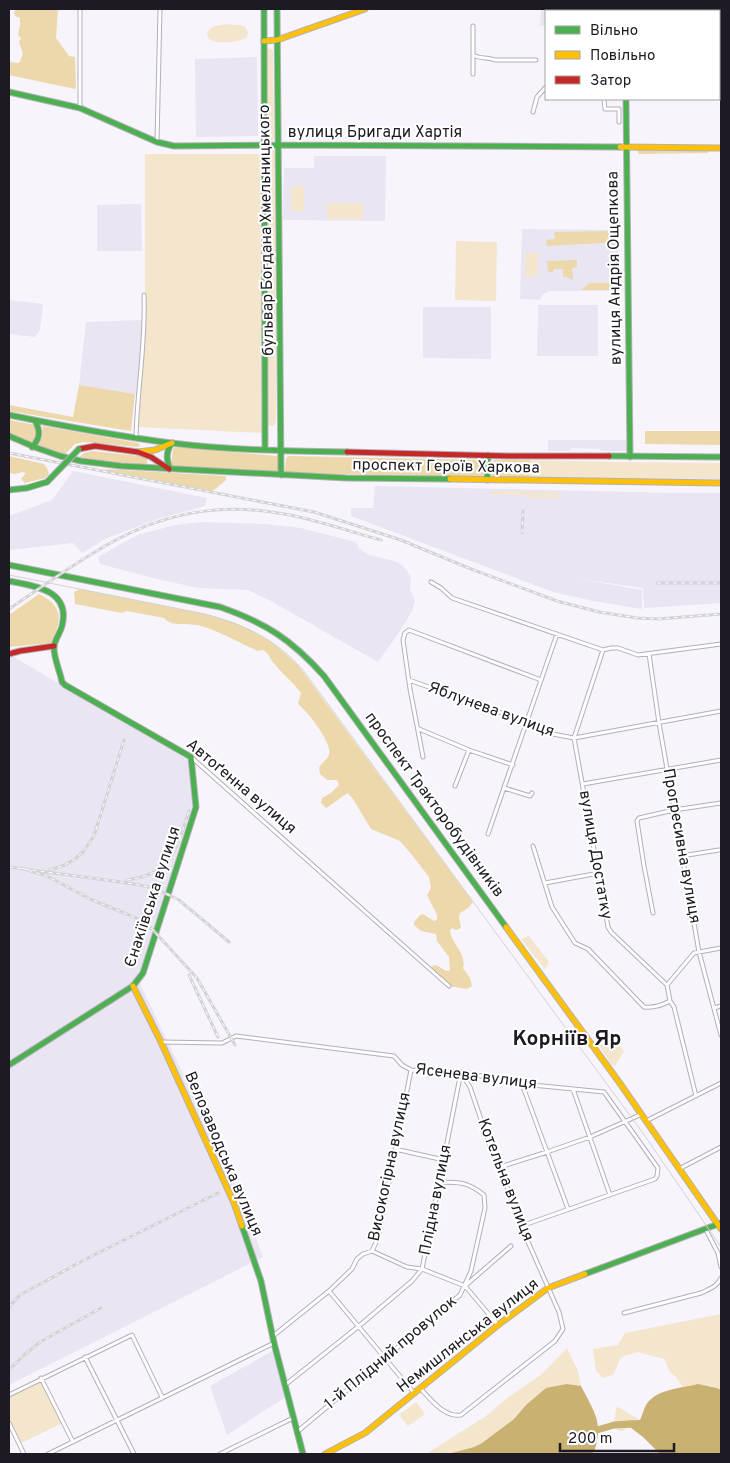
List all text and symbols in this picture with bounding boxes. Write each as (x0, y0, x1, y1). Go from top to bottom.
legend (545, 10, 720, 100)
text: Вільно (590, 22, 638, 41)
text: Повільно (590, 47, 655, 66)
text: Затор (590, 72, 631, 91)
street label: бульвар Богдана Хмельницького (255, 104, 279, 356)
street label: вулиця Бригади Хартія (288, 123, 462, 143)
street label: вулиця Андрія Ощепкова (603, 171, 627, 365)
street label: проспект Героїв Харкова (352, 455, 540, 479)
street label: Яблунева вулиця (425, 678, 557, 742)
street label: проспект Тракторобудівників (360, 708, 508, 902)
street label: Автоґенна вулиця (182, 735, 300, 839)
street label: Прогресивна вулиця (658, 767, 704, 925)
street label: вулиця Достатку (574, 789, 616, 921)
street label: Єнакіївська вулиця (121, 824, 185, 970)
district label: Корніїв Яр (513, 1026, 621, 1053)
street label: Ясенева вулиця (414, 1060, 538, 1094)
street label: Велозаводська вулиця (179, 1069, 267, 1239)
street label: Високогірна вулиця (364, 1091, 416, 1243)
street label: Котельна вулиця (472, 1116, 538, 1244)
street label: Плідна вулиця (415, 1143, 457, 1257)
street label: Немишлянська вулиця (393, 1274, 543, 1398)
street label: 1-й Плідний провулок (321, 1292, 461, 1414)
scale bar (560, 1420, 674, 1452)
text: 200 m (568, 1430, 613, 1449)

